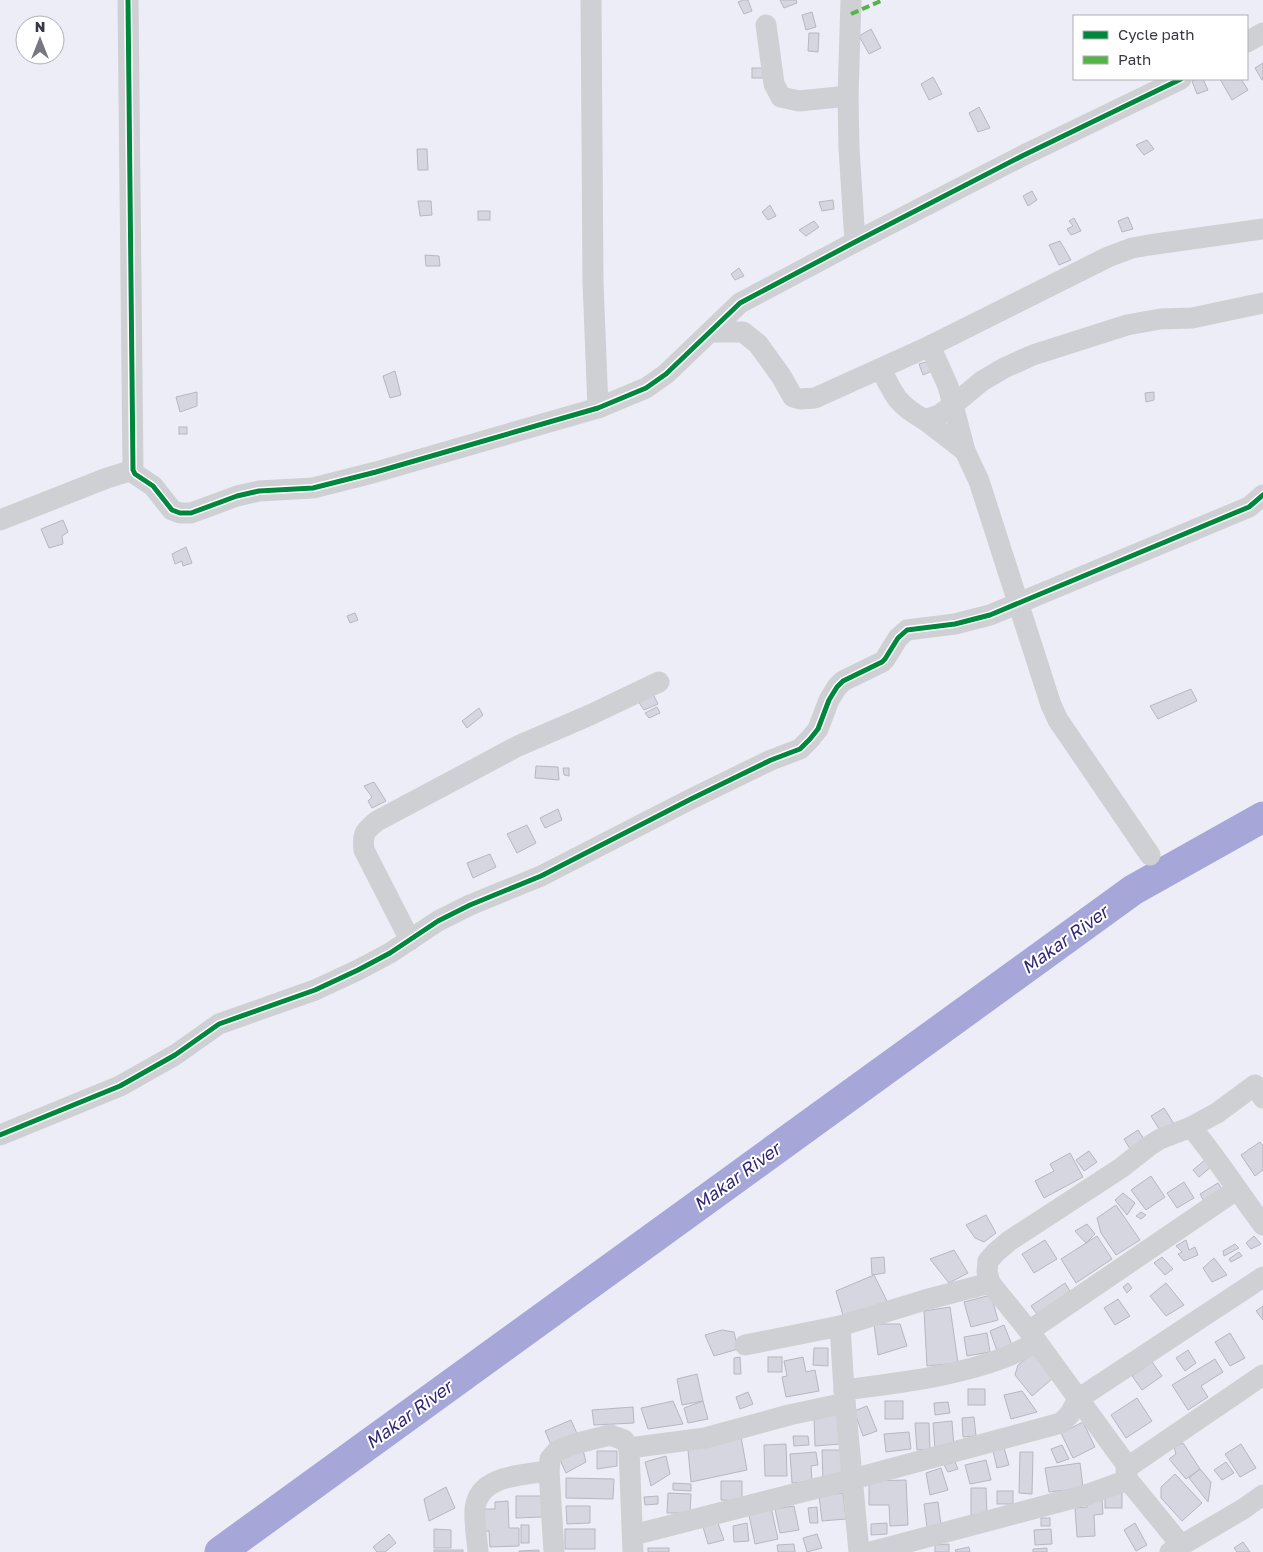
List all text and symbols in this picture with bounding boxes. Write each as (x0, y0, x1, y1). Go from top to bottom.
north arrow (15, 15, 65, 65)
legend (1073, 15, 1248, 80)
text: N (35, 18, 45, 35)
text: Cycle path (1118, 25, 1194, 43)
text: Path (1118, 50, 1151, 68)
water label: Makar River (1017, 899, 1114, 978)
water label: Makar River (689, 1136, 786, 1215)
water label: Makar River (361, 1374, 458, 1453)

